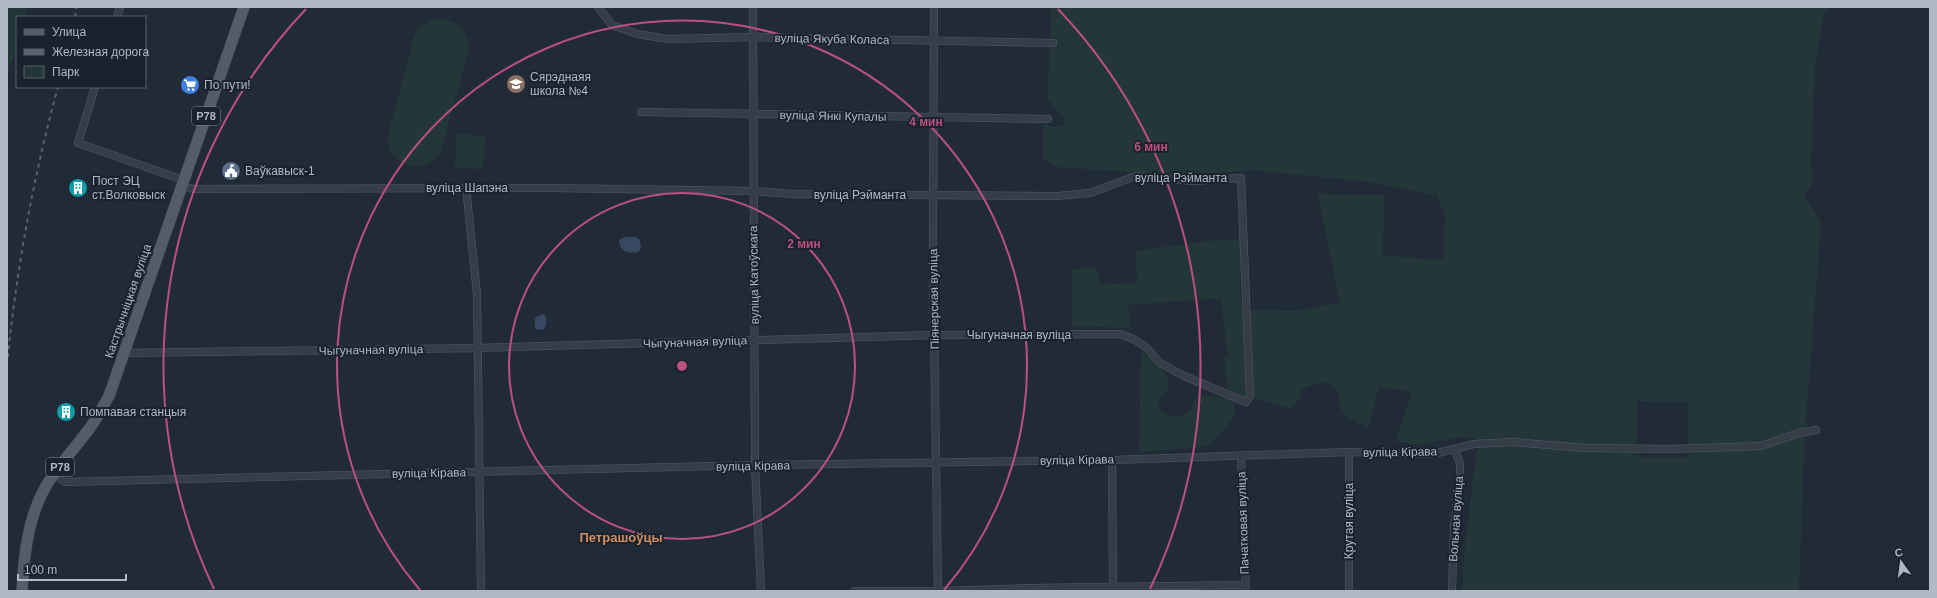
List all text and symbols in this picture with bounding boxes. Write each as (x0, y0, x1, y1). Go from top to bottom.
legend (16, 16, 146, 88)
text: Улица (52, 25, 86, 39)
street label: вуліца Якуба Коласа (774, 31, 890, 47)
text: Железная дорога (52, 45, 149, 59)
text: Парк (52, 65, 80, 79)
place label: Сярэднаяя школа №4 (530, 70, 591, 98)
school or university icon: Сярэднаяя школа №4 (505, 73, 527, 95)
supermarket icon: По пути! (179, 74, 201, 96)
place label: По пути! (204, 78, 251, 92)
road number: Р78 (192, 107, 220, 125)
street label: вуліца Янкі Купалы (780, 108, 886, 124)
text: 4 мин (909, 115, 943, 129)
text: 6 мин (1134, 140, 1168, 154)
public building icon: Ваўкавыск-1 (220, 160, 242, 182)
place label: Ваўкавыск-1 (245, 164, 315, 178)
street label: вуліца Рэйманта (1135, 171, 1228, 185)
place label: Пост ЭЦ ст.Волковыск (92, 174, 166, 202)
building icon: Пост ЭЦ ст.Волковыск (67, 177, 89, 199)
street label: вуліца Шапэна (426, 181, 508, 195)
street label: вуліца Рэйманта (814, 188, 907, 202)
street label: вуліца Катоўскага (746, 225, 762, 325)
text: 2 мин (787, 237, 821, 251)
street label: Кастрычніцкая вуліца (102, 242, 154, 360)
street label: Піянерская вуліца (926, 248, 942, 350)
street label: Чыгуначная вуліца (967, 328, 1072, 342)
street label: Чыгуначная вуліца (643, 333, 748, 351)
street label: Чыгуначная вуліца (319, 342, 424, 358)
centre of rings (675, 359, 689, 373)
building icon: Помпавая станцыя (55, 401, 77, 423)
place label: Помпавая станцыя (80, 405, 186, 419)
street label: вуліца Кірава (1363, 444, 1438, 460)
street label: вуліца Кірава (1040, 452, 1115, 468)
road number: Р78 (46, 458, 74, 476)
street label: вуліца Кірава (716, 458, 791, 474)
street label: вуліца Кірава (392, 465, 467, 481)
street label: Пачатковая вуліца (1234, 471, 1252, 575)
street label: Вольная вуліца (1446, 475, 1466, 562)
street label: Крутая вуліца (1342, 482, 1356, 559)
district label: Петрашоўцы (579, 530, 663, 545)
north arrow (1881, 542, 1921, 582)
text: С (1893, 546, 1904, 559)
scale bar (18, 556, 126, 582)
text: 100 m (24, 563, 57, 577)

